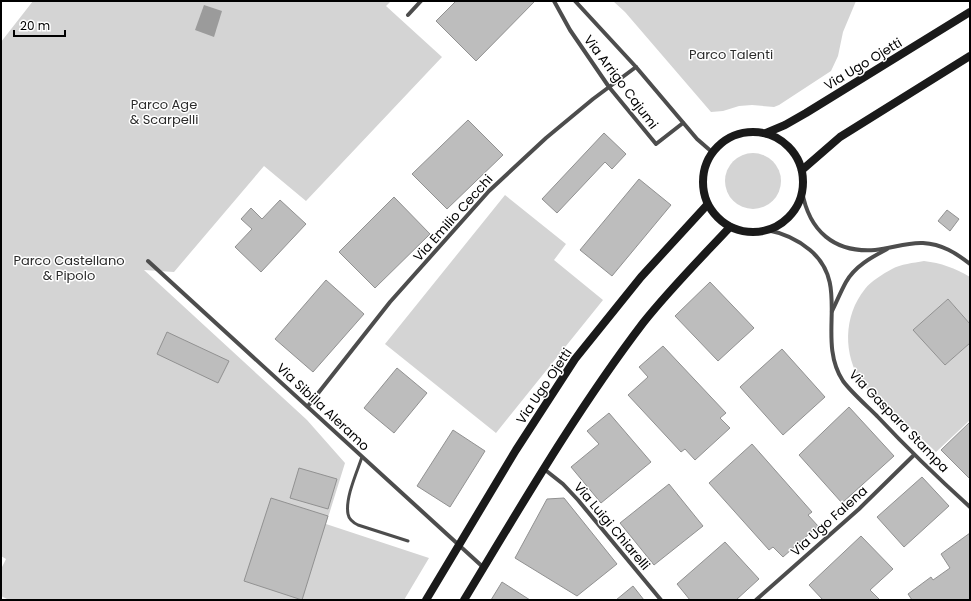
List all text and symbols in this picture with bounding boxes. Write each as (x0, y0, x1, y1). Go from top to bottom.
scale bar (14, 12, 65, 38)
text: 20 m (20, 17, 50, 34)
street label: Via Arrigo Cajumi (579, 31, 663, 133)
street label: Via Ugo Ojetti (820, 33, 906, 95)
park label: Parco Talenti (689, 45, 773, 64)
park label: Parco Age & Scarpelli (130, 95, 198, 129)
street label: Via Emilio Cecchi (409, 170, 497, 266)
park label: Parco Castellano & Pipolo (13, 251, 125, 285)
street label: Via Ugo Ojetti (512, 344, 576, 428)
street label: Via Sibilla Aleramo (272, 359, 374, 455)
street label: Via Gaspara Stampa (845, 365, 953, 477)
street label: Via Luigi Chiarelli (569, 478, 655, 574)
street label: Via Ugo Falena (786, 481, 872, 561)

